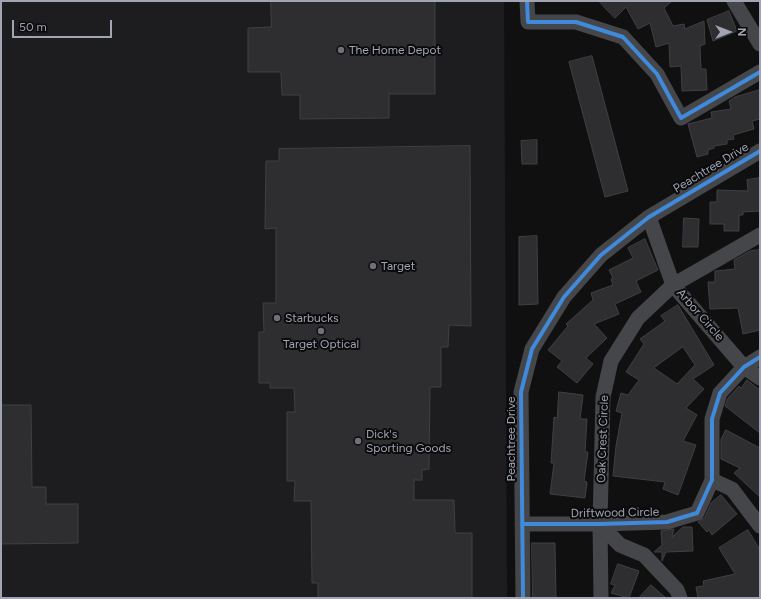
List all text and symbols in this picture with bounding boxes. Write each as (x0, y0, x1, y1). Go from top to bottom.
scale bar (14, 12, 114, 38)
north arrow (709, 12, 749, 52)
text: 50 m (19, 20, 47, 34)
text: N (735, 28, 748, 36)
place label: The Home Depot (349, 43, 441, 57)
marker: The Home Depot (336, 45, 346, 55)
street label: Peachtree Drive (671, 140, 751, 196)
place label: Target (381, 259, 415, 273)
marker: Target (368, 261, 378, 271)
street label: Arbor Circle (673, 286, 727, 344)
place label: Starbucks (285, 311, 339, 325)
marker: Starbucks (272, 313, 282, 323)
marker: Target Optical (316, 326, 326, 336)
place label: Target Optical (283, 337, 359, 351)
street label: Oak Crest Circle (594, 395, 612, 483)
street label: Peachtree Drive (504, 396, 518, 482)
place label: Dick's Sporting Goods (366, 427, 451, 455)
marker: Dick's Sporting Goods (353, 436, 363, 446)
street label: Driftwood Circle (571, 505, 659, 521)

